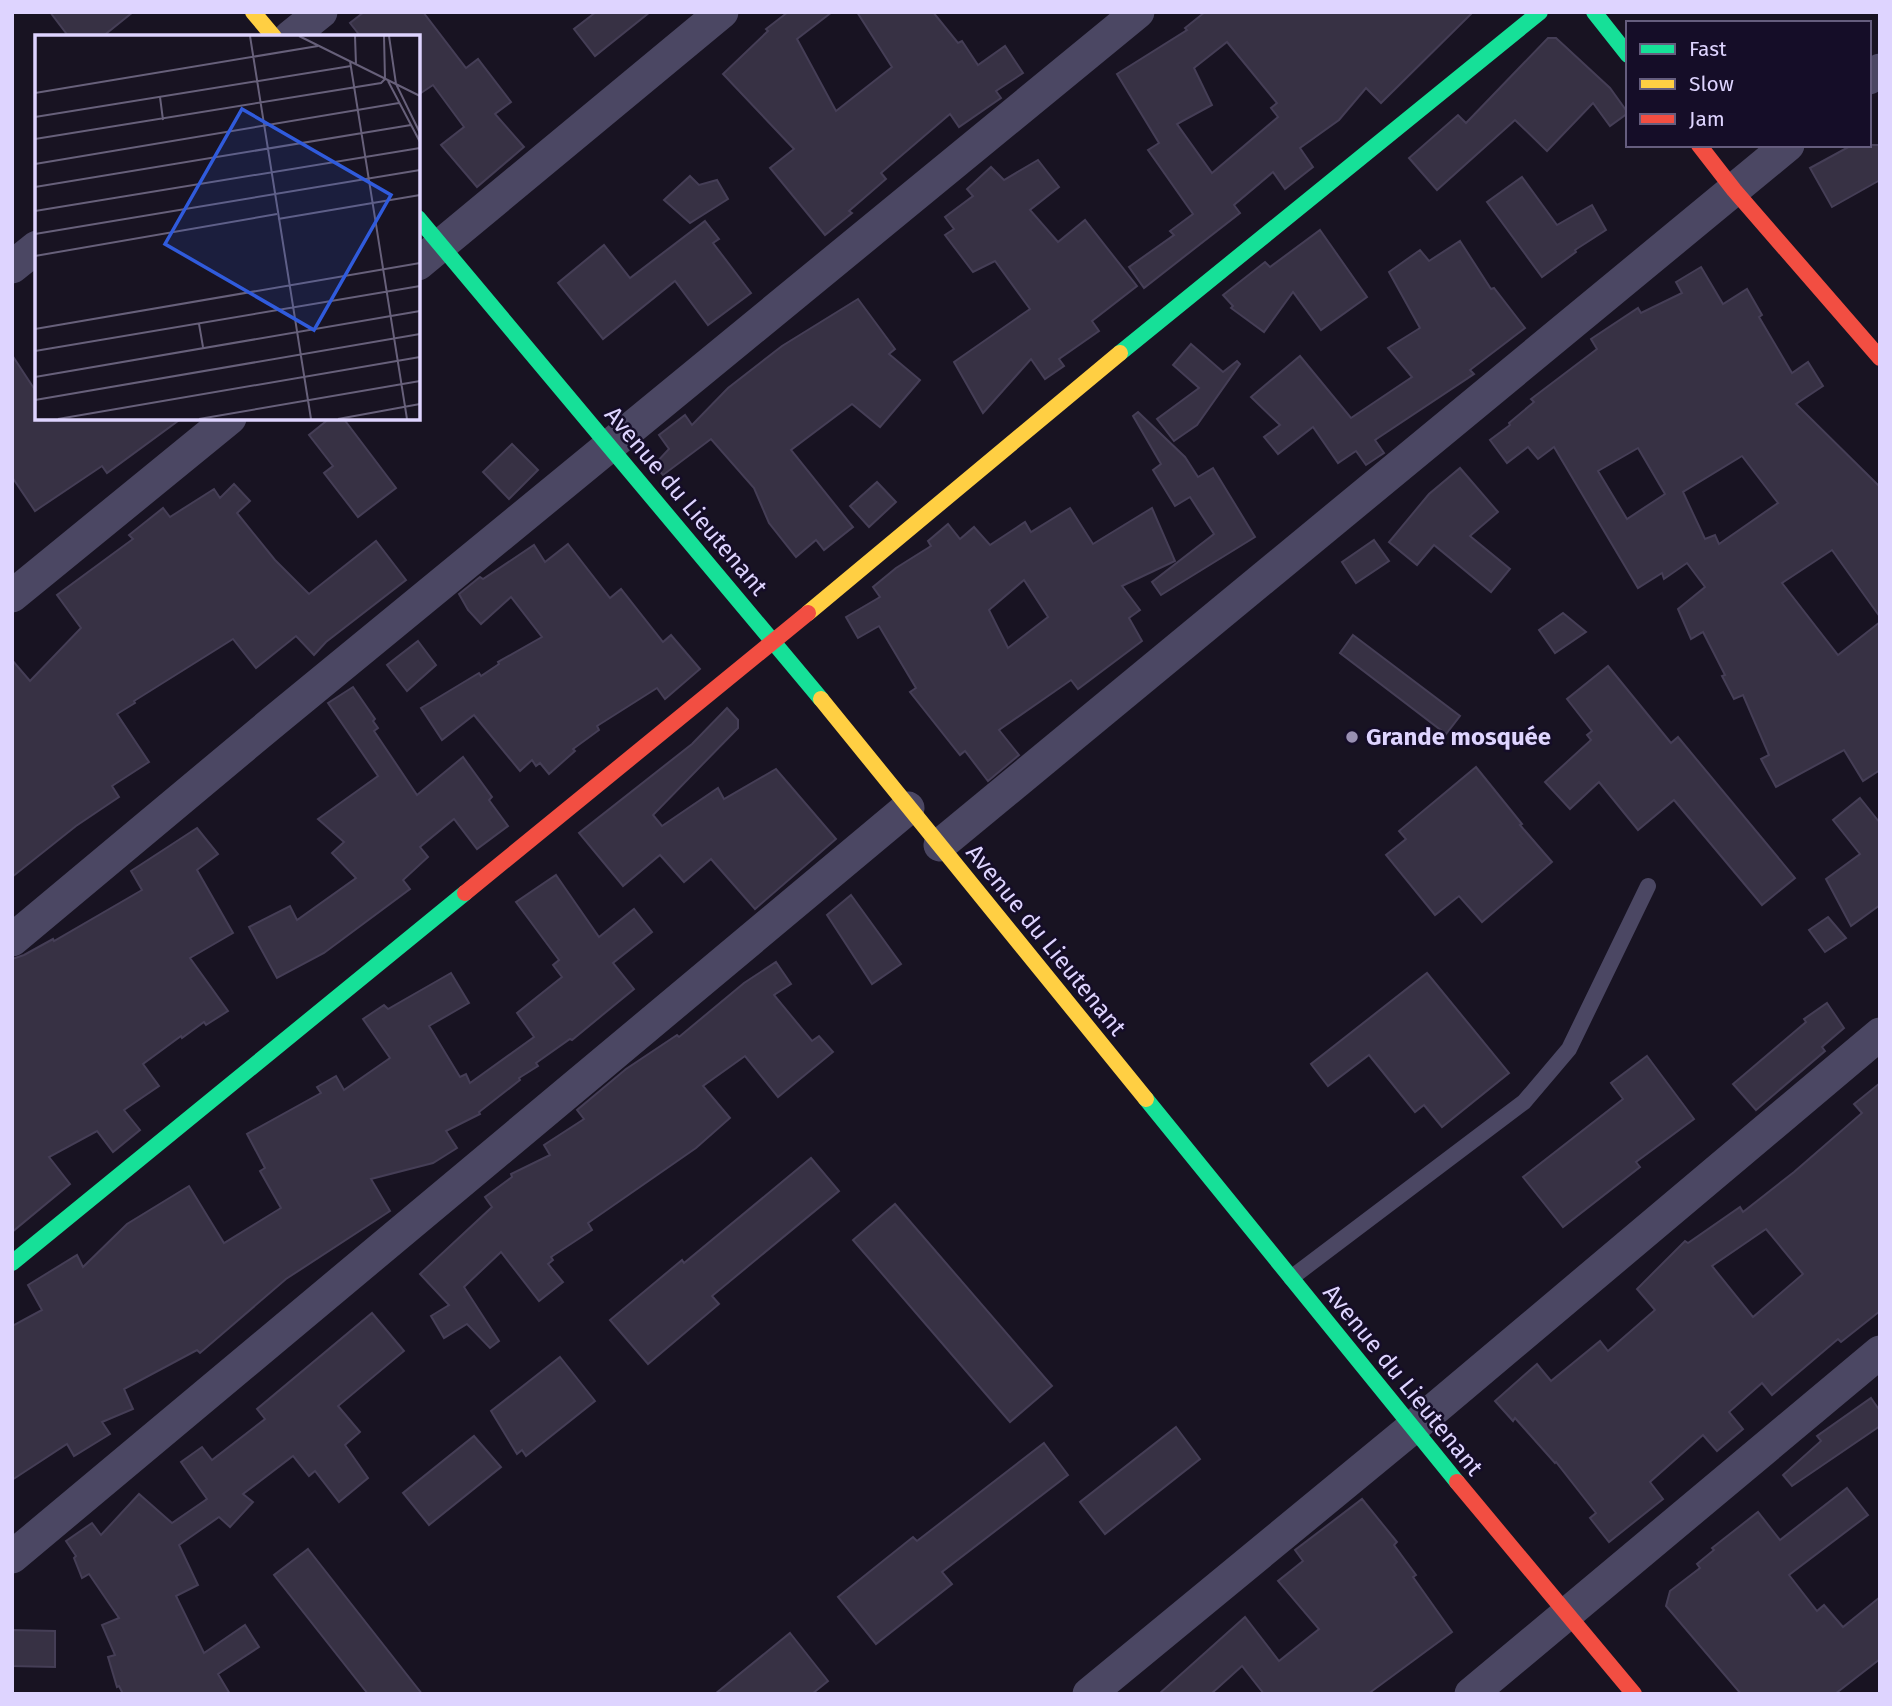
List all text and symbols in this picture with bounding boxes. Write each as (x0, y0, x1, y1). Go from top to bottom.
legend (1626, 21, 1871, 147)
inset map (35, 35, 420, 420)
text: Fast (1689, 36, 1727, 62)
text: Slow (1689, 71, 1734, 97)
text: Jam (1689, 106, 1725, 132)
street label: Avenue du Lieutenant (599, 401, 773, 601)
place label: Grande mosquée (1366, 723, 1551, 751)
marker: Grande mosquée (1344, 729, 1360, 745)
street label: Avenue du Lieutenant (960, 839, 1132, 1041)
street label: Avenue du Lieutenant (1317, 1279, 1489, 1481)

